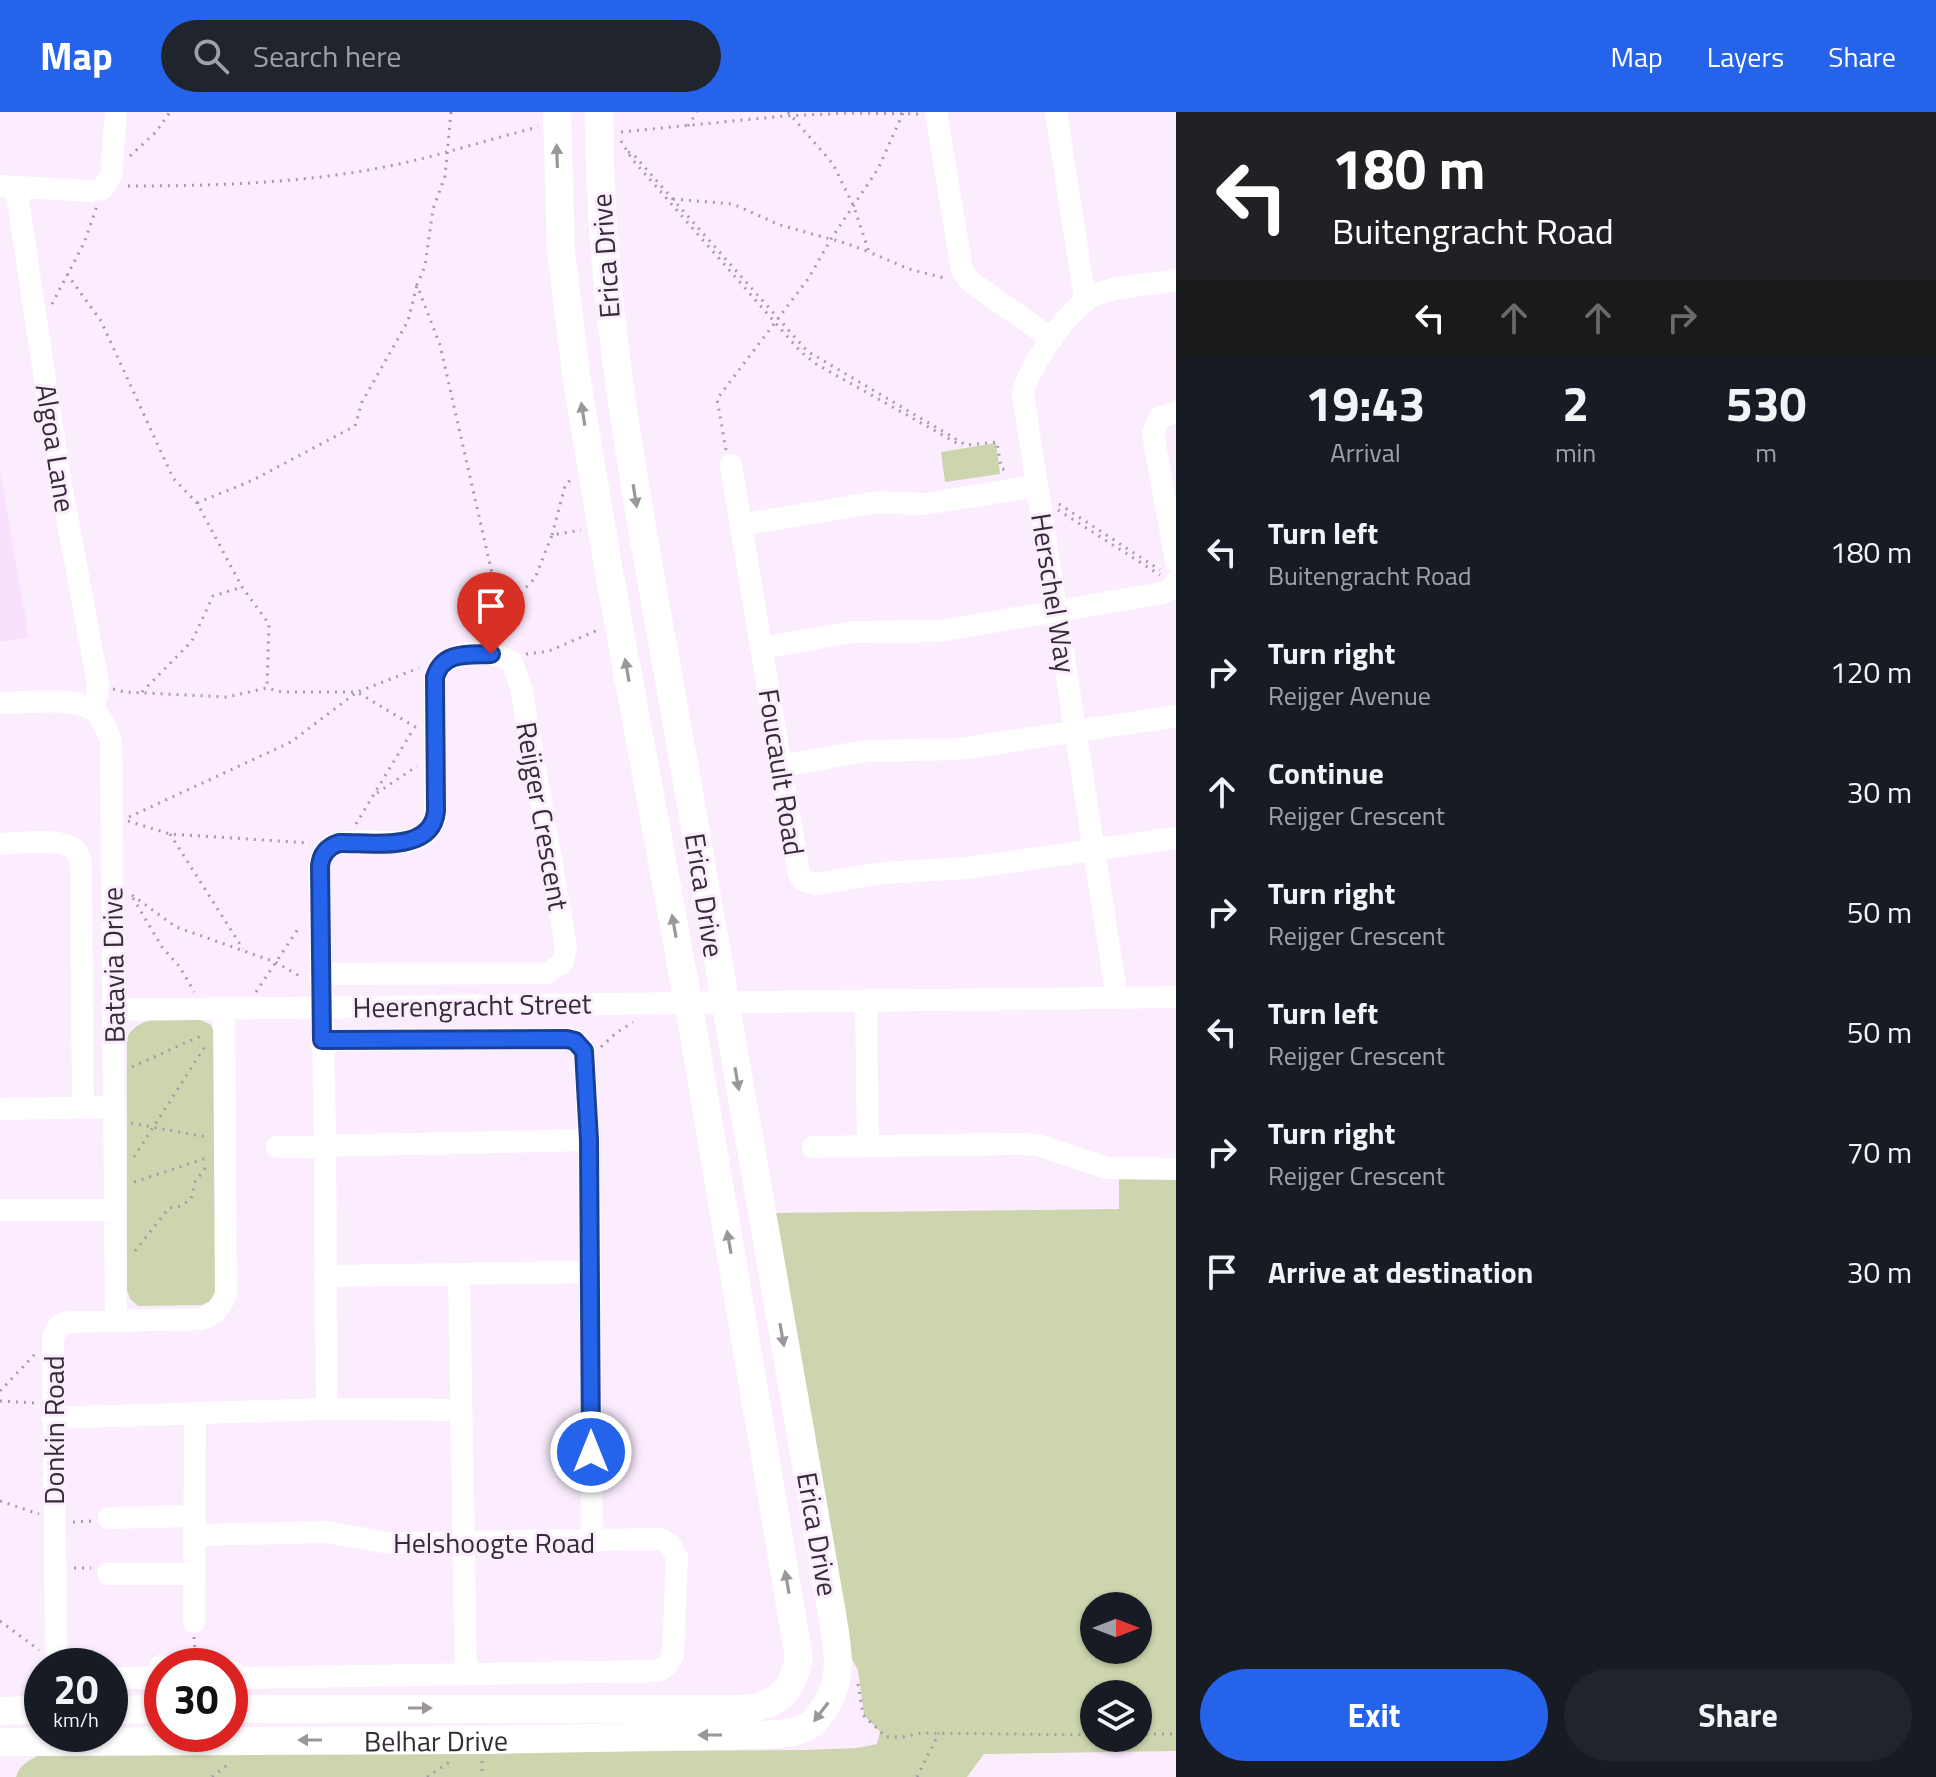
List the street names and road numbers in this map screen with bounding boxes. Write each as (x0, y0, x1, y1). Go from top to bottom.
street label: Erica Drive (579, 192, 631, 320)
street label: Algoa Lane (25, 381, 87, 515)
street label: Herschel Way (1020, 510, 1088, 676)
street label: Foucault Road (748, 686, 816, 858)
street label: Reijger Crescent (505, 718, 581, 914)
street label: Erica Drive (674, 830, 736, 960)
street label: Batavia Drive (90, 887, 136, 1043)
street label: Heerengracht Street (352, 981, 592, 1029)
street label: Donkin Road (32, 1355, 75, 1505)
street label: Erica Drive (786, 1469, 850, 1599)
street label: Helshoogte Road (393, 1521, 595, 1564)
street label: Belhar Drive (364, 1718, 508, 1762)

